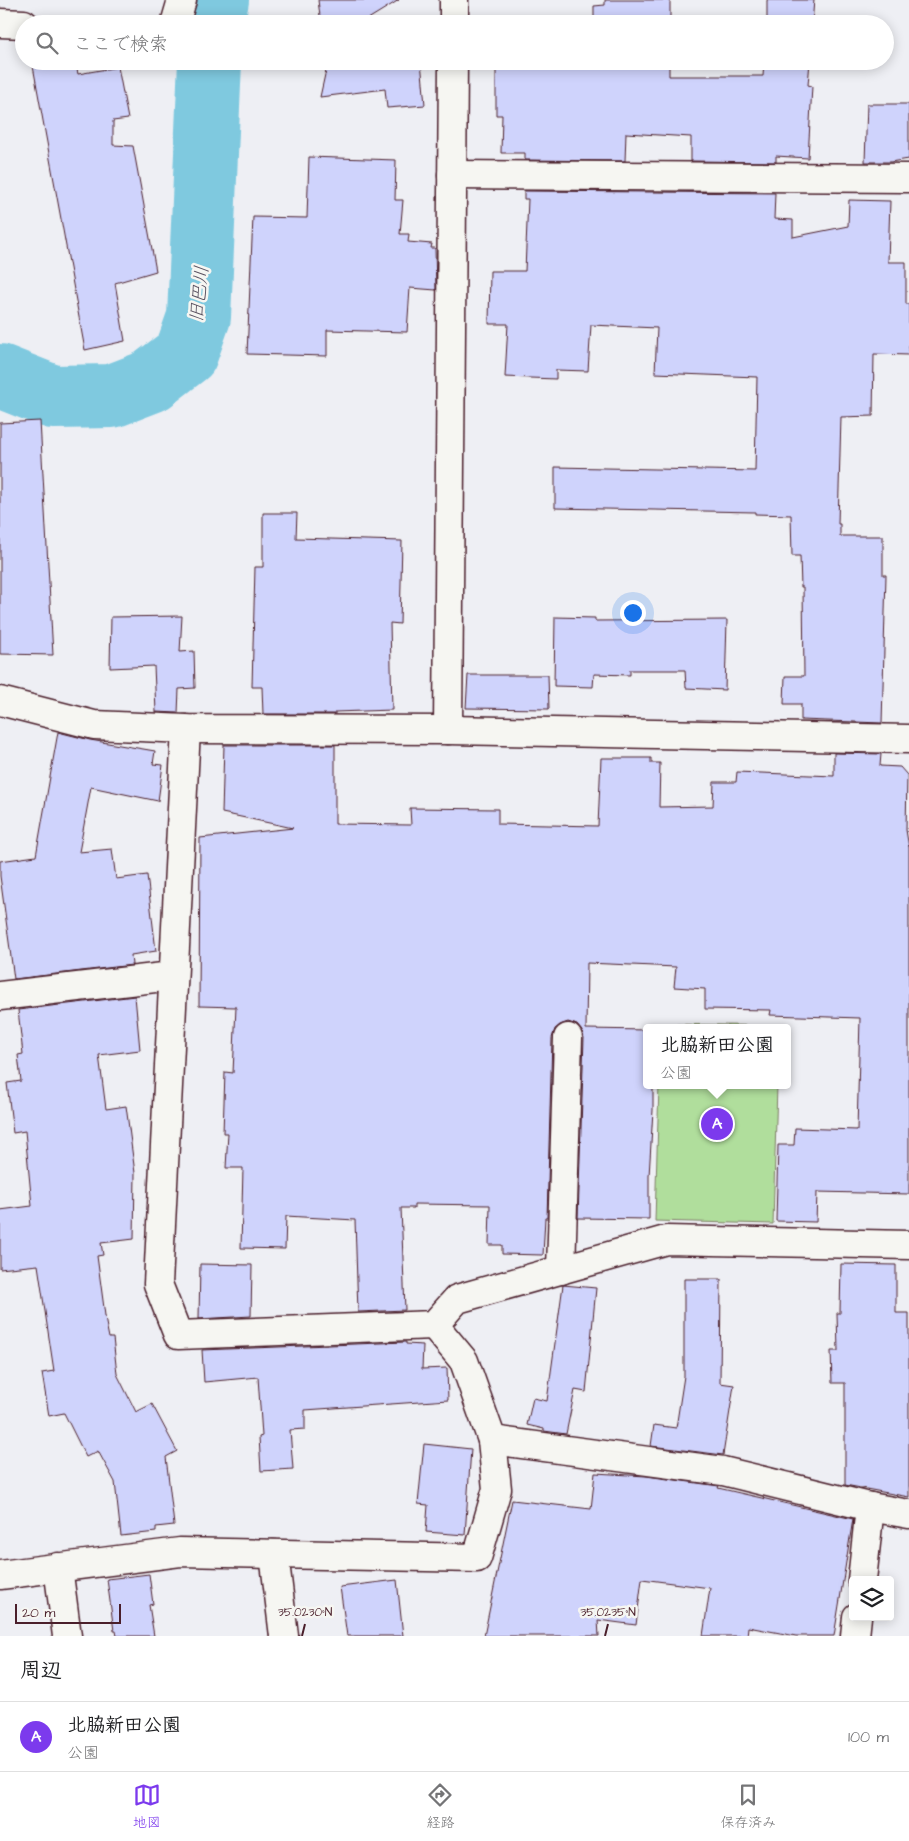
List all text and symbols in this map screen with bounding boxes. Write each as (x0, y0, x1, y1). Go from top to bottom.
search box (15, 15, 894, 70)
icon: search (33, 29, 61, 57)
text: ここで検索 (73, 31, 168, 58)
water label: 旧巴川 (183, 264, 216, 324)
your location (620, 600, 646, 626)
popup (643, 1024, 791, 1089)
text: 北脇新田公園 (660, 1032, 774, 1059)
text: 公園 (660, 1062, 692, 1084)
pin: A (701, 1105, 733, 1143)
map controls (849, 1576, 894, 1621)
button: layers (849, 1576, 894, 1621)
scale bar (15, 1601, 121, 1624)
text: 20 m (22, 1603, 55, 1623)
text: 35.0230°N (278, 1604, 333, 1621)
text: 35.0235°N (580, 1604, 636, 1621)
text: 周辺 (20, 1656, 62, 1685)
text: 北脇新田公園 (67, 1712, 181, 1739)
text: A (31, 1726, 41, 1748)
text: 100 m (848, 1726, 889, 1748)
text: 公園 (67, 1742, 99, 1764)
tab: 地図 (133, 1781, 161, 1833)
tab: 経路 (426, 1781, 454, 1833)
tab: 保存済み (720, 1781, 776, 1833)

